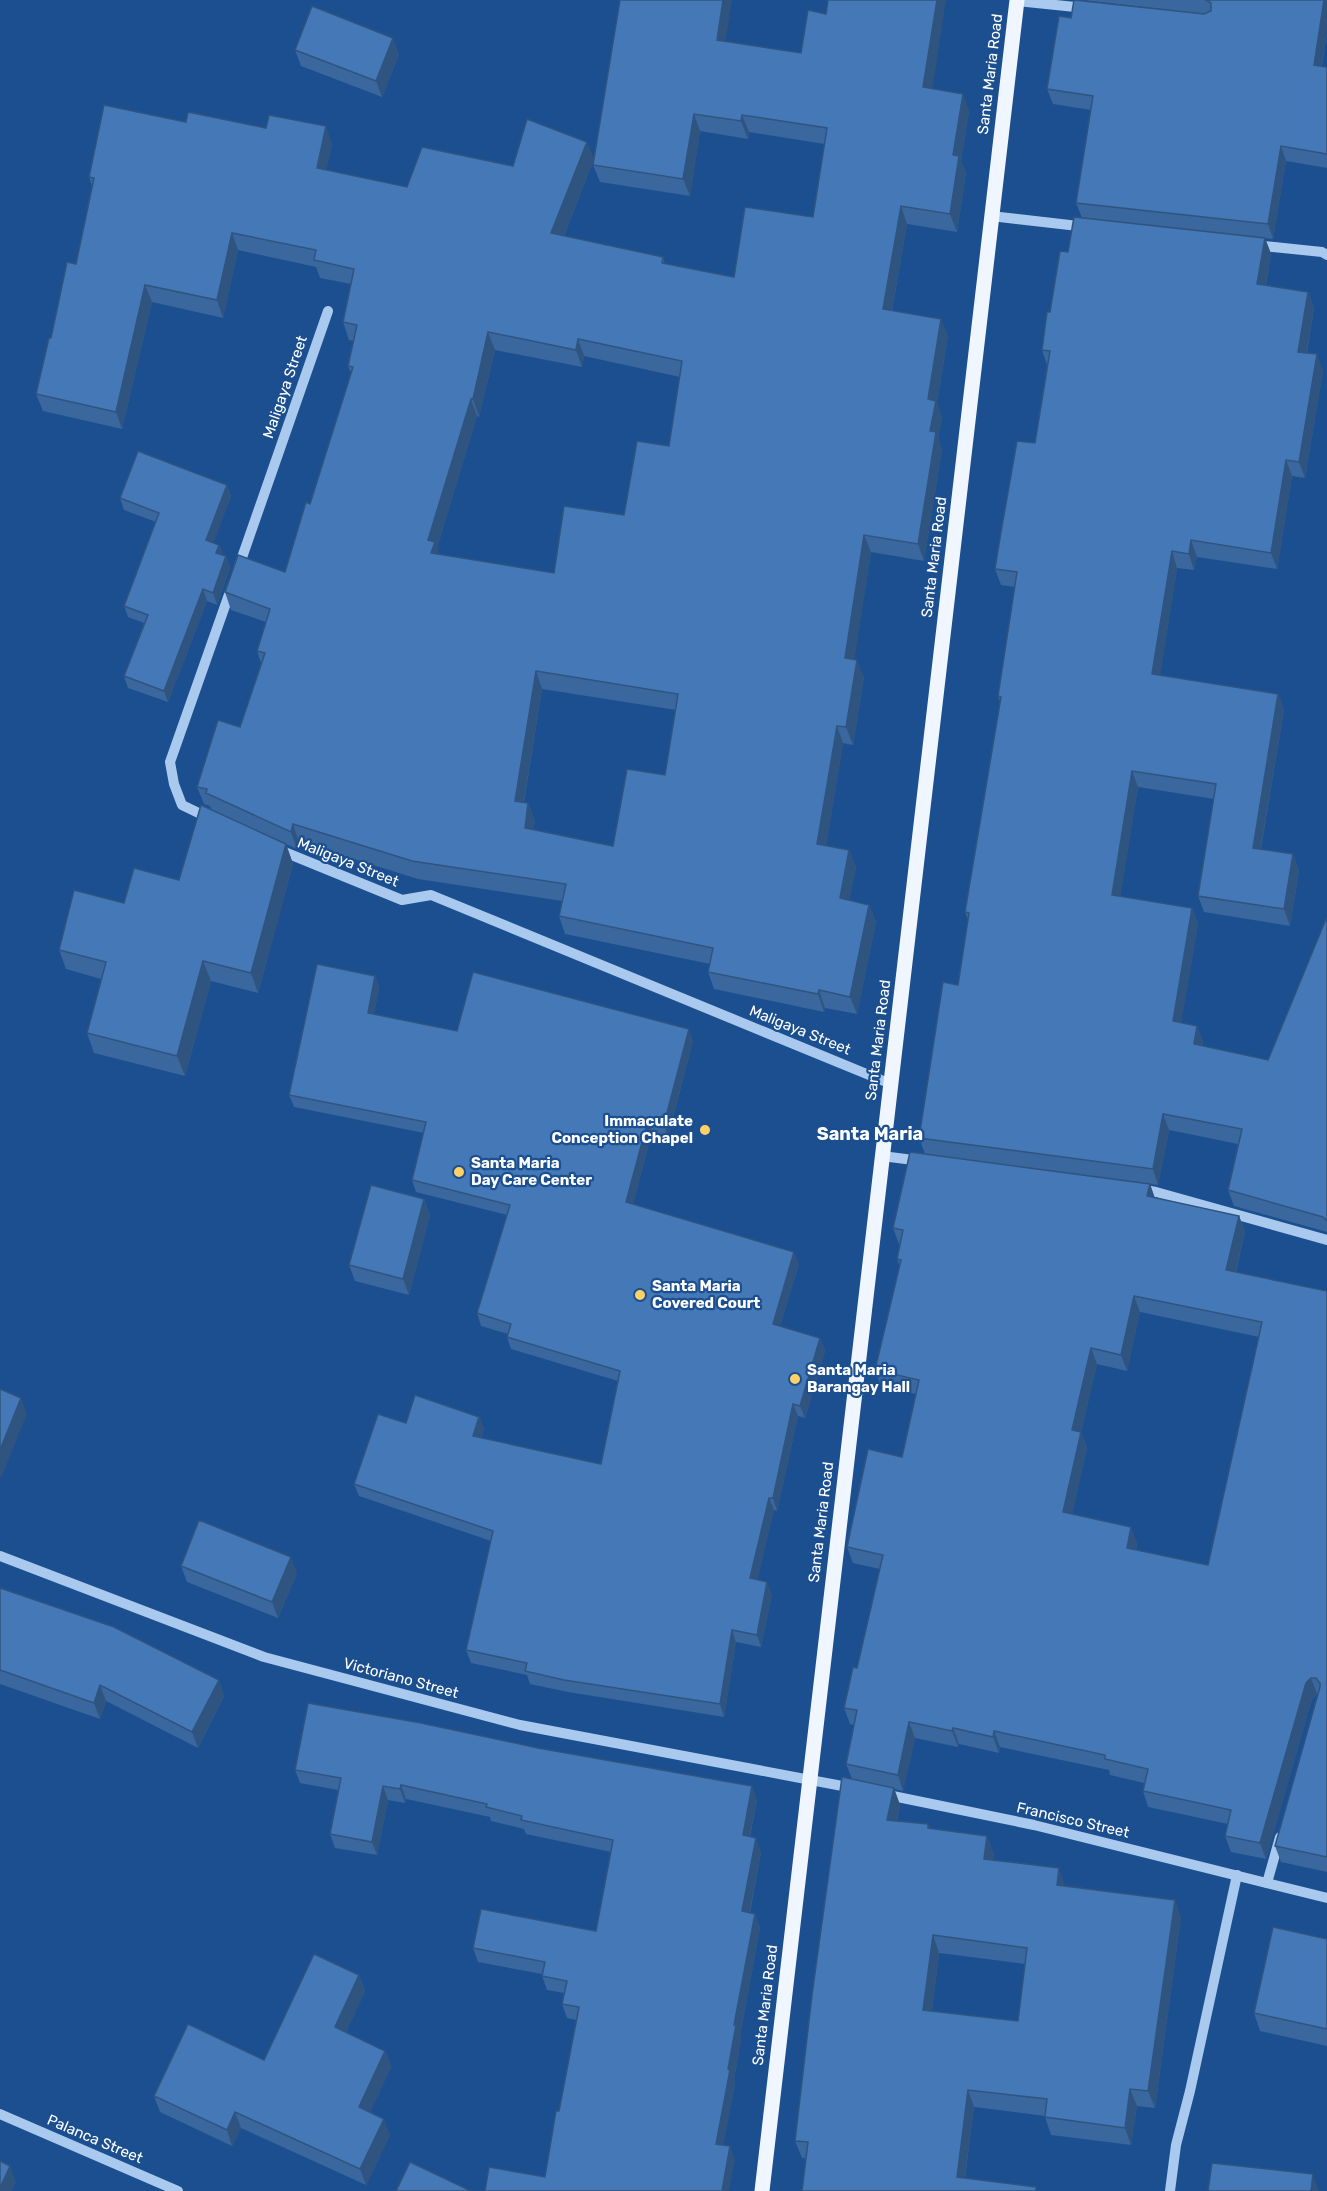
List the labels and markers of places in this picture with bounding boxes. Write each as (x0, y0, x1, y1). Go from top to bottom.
place label: Immaculate Conception Chapel (551, 1112, 693, 1147)
marker: Immaculate Conception Chapel (698, 1123, 712, 1137)
place label: Santa Maria Day Care Center (471, 1154, 592, 1189)
marker: Santa Maria Day Care Center (452, 1165, 466, 1179)
place label: Santa Maria Covered Court (652, 1277, 760, 1312)
marker: Santa Maria Covered Court (633, 1288, 647, 1302)
place label: Santa Maria Barangay Hall (807, 1361, 910, 1396)
marker: Santa Maria Barangay Hall (788, 1372, 802, 1386)

